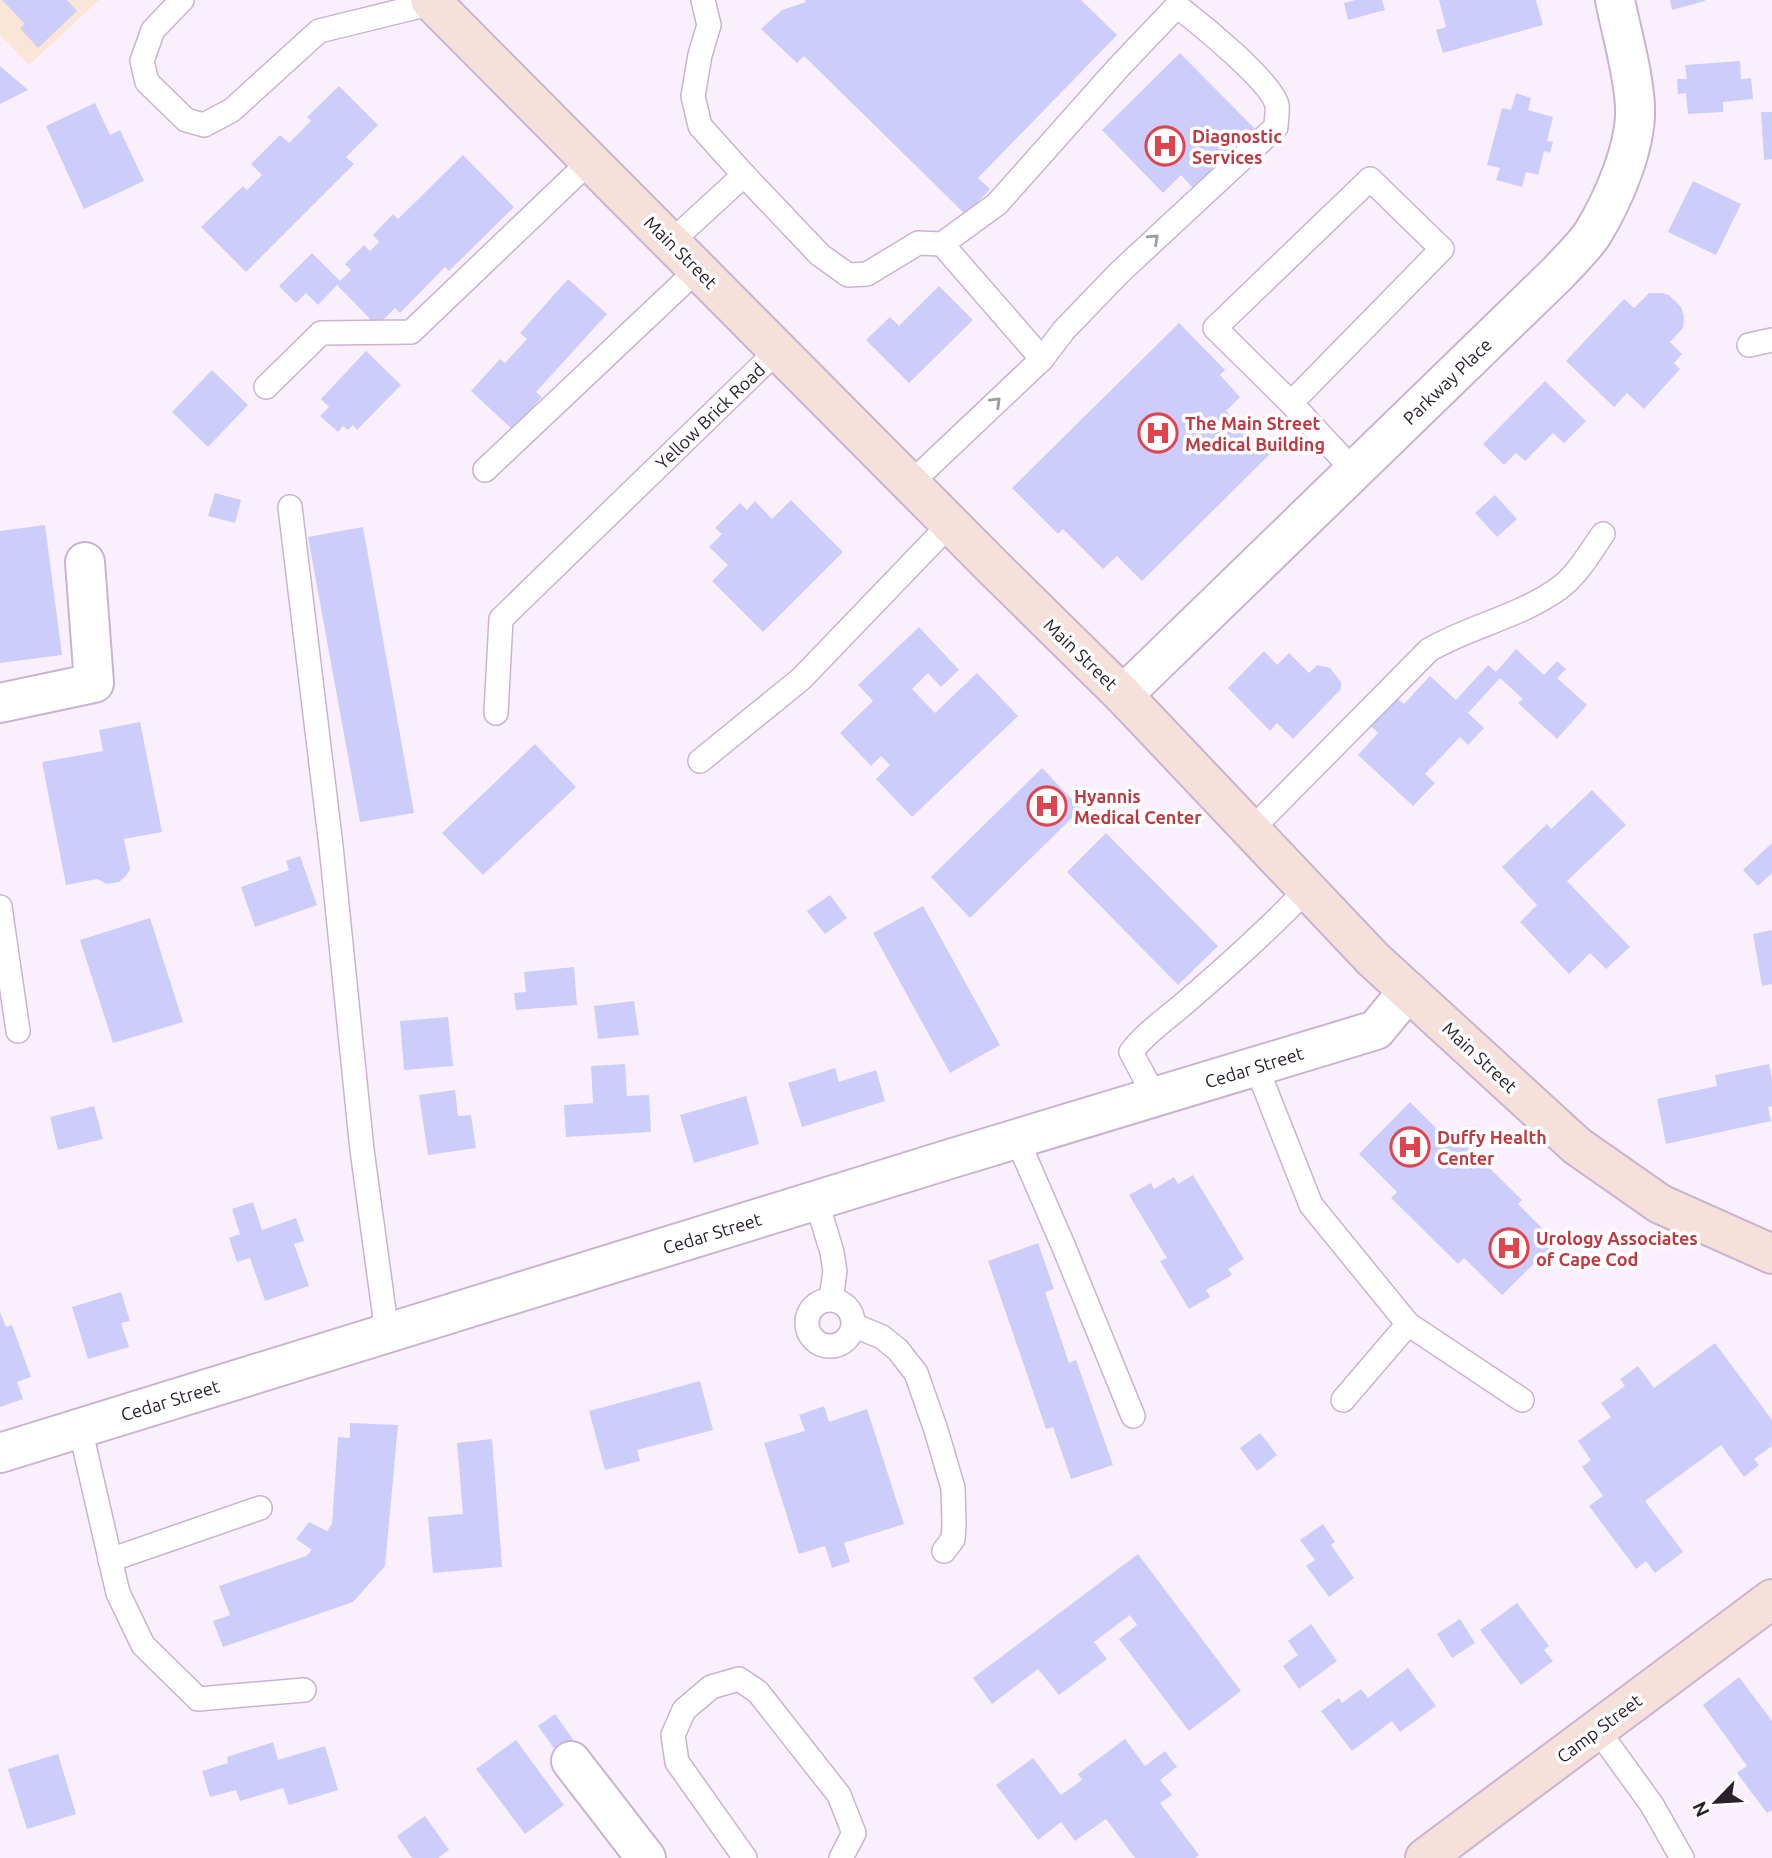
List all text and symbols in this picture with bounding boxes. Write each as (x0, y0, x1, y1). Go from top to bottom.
hospital icon: Diagnostic Services (1144, 125, 1186, 167)
place label: Diagnostic Services (1192, 126, 1282, 167)
street label: Main Street (641, 212, 721, 292)
one-way arrow (1146, 235, 1159, 248)
street label: Parkway Place (1399, 334, 1495, 428)
street label: Yellow Brick Road (652, 359, 768, 473)
one-way arrow (988, 398, 1001, 411)
hospital icon: The Main Street Medical Building (1137, 412, 1179, 454)
place label: The Main Street Medical Building (1185, 413, 1325, 454)
street label: Main Street (1040, 614, 1122, 694)
hospital icon: Hyannis Medical Center (1026, 785, 1068, 827)
place label: Hyannis Medical Center (1074, 786, 1202, 827)
street label: Main Street (1439, 1018, 1521, 1096)
street label: Cedar Street (1202, 1043, 1306, 1091)
hospital icon: Duffy Health Center (1389, 1126, 1431, 1168)
place label: Duffy Health Center (1437, 1127, 1547, 1168)
street label: Cedar Street (660, 1209, 764, 1257)
hospital icon: Urology Associates of Cape Cod (1488, 1227, 1530, 1269)
place label: Urology Associates of Cape Cod (1536, 1228, 1698, 1269)
street label: Cedar Street (118, 1376, 222, 1424)
street label: Camp Street (1553, 1690, 1645, 1766)
north arrow (1681, 1767, 1751, 1837)
text: N (1688, 1798, 1714, 1820)

